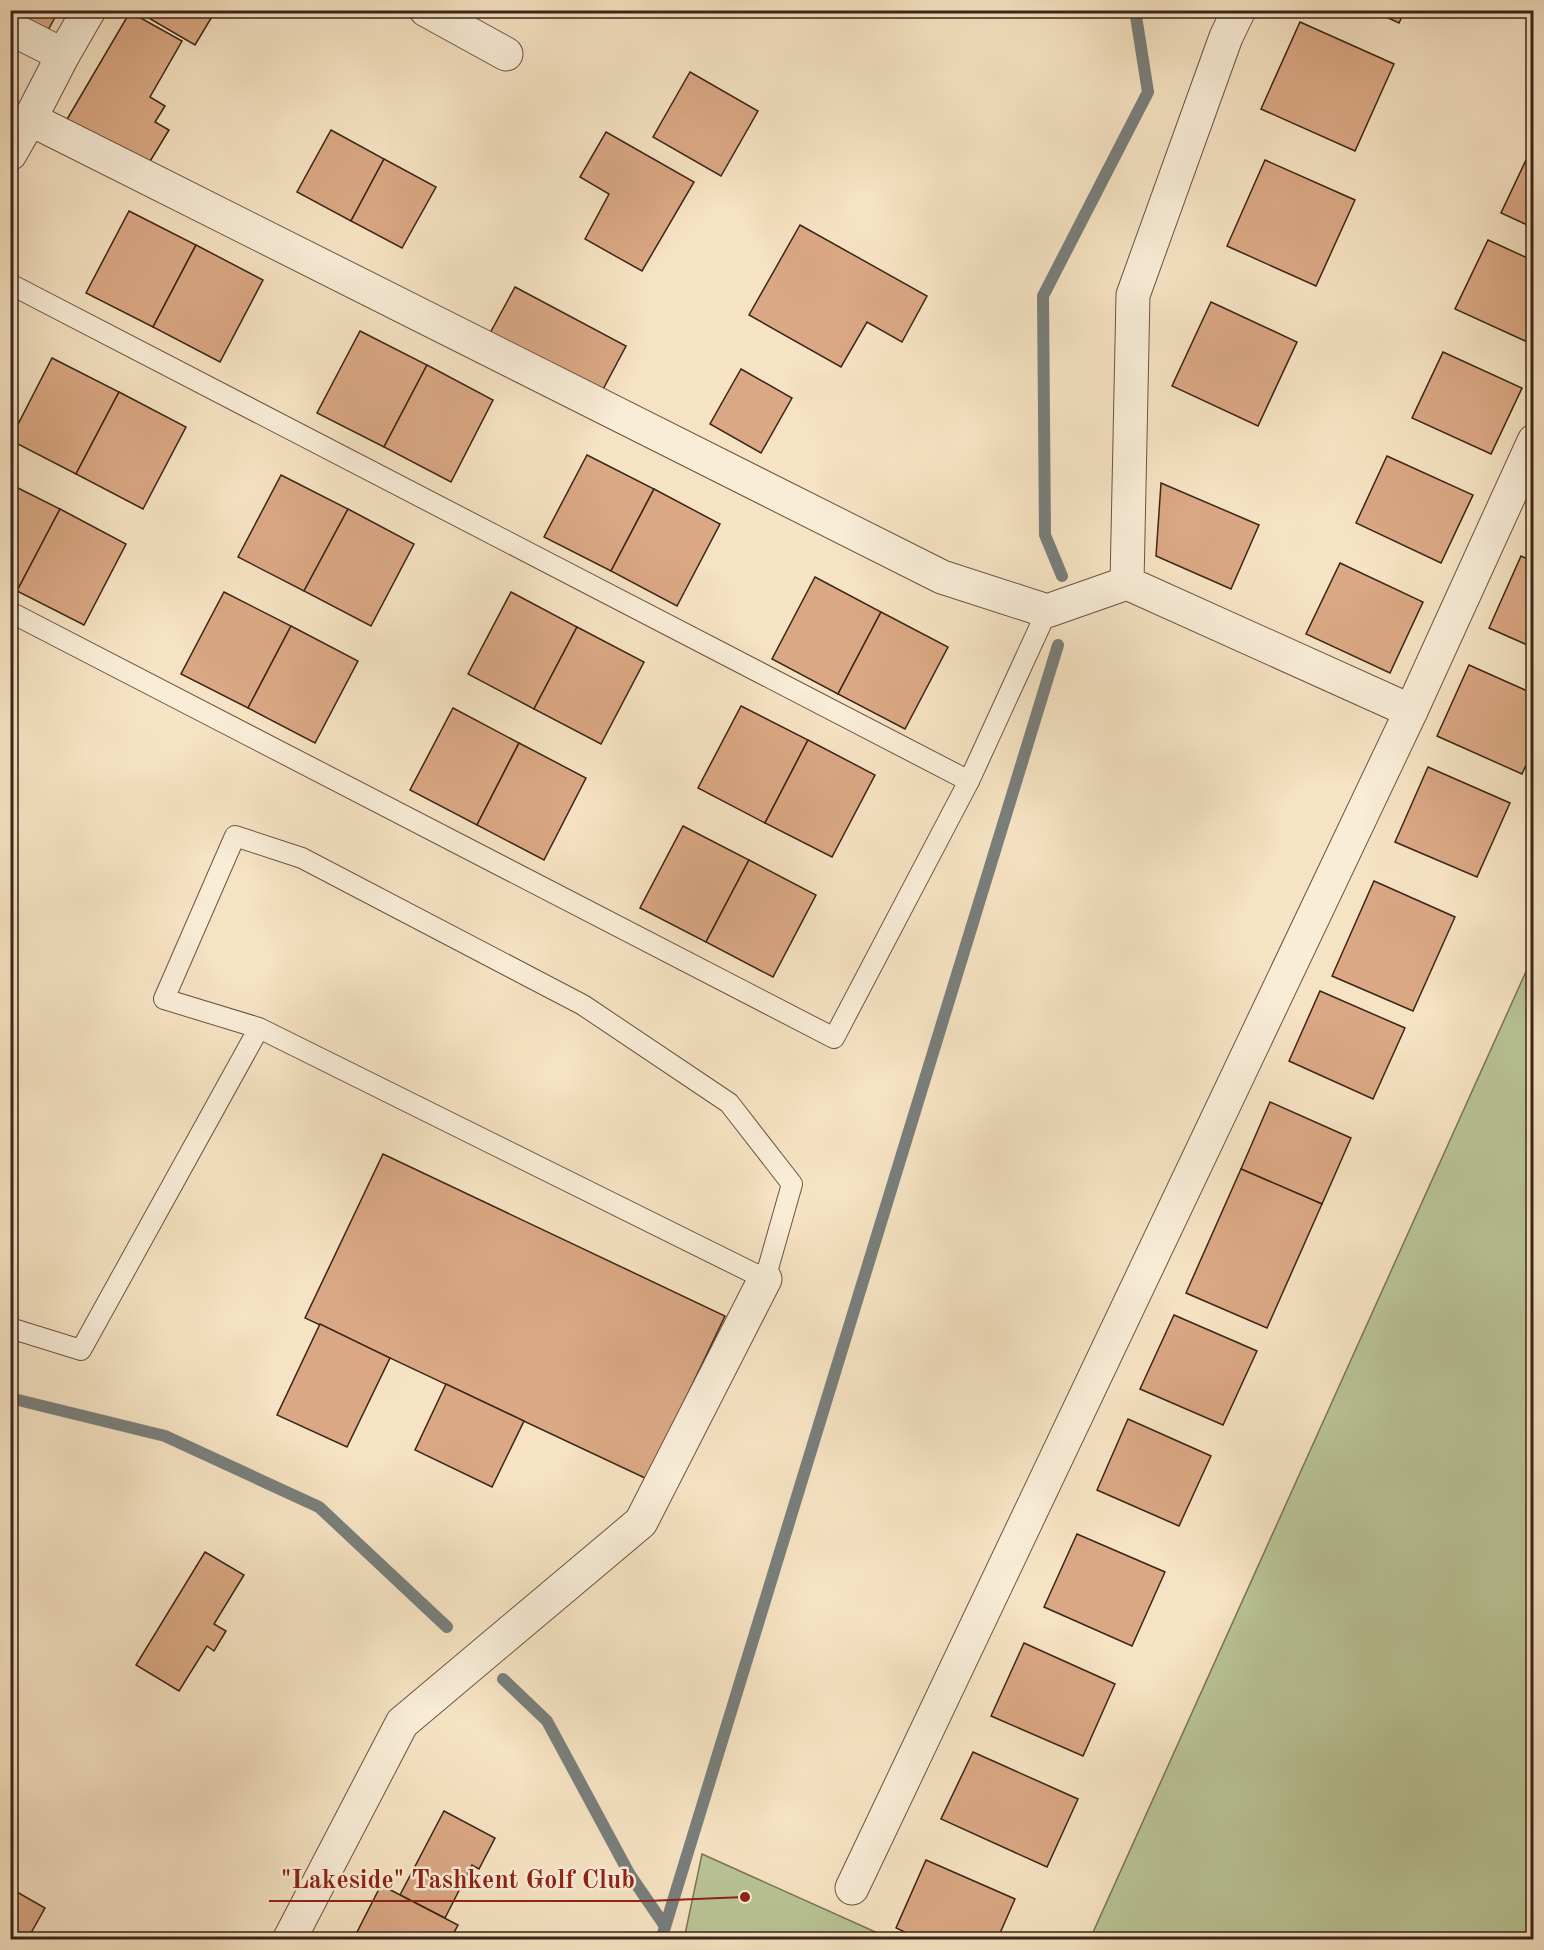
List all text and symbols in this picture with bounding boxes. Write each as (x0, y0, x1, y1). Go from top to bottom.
callout: "Lakeside" Tashkent Golf Club (269, 1857, 647, 1901)
text: "Lakeside" Tashkent Golf Club (281, 1868, 635, 1894)

